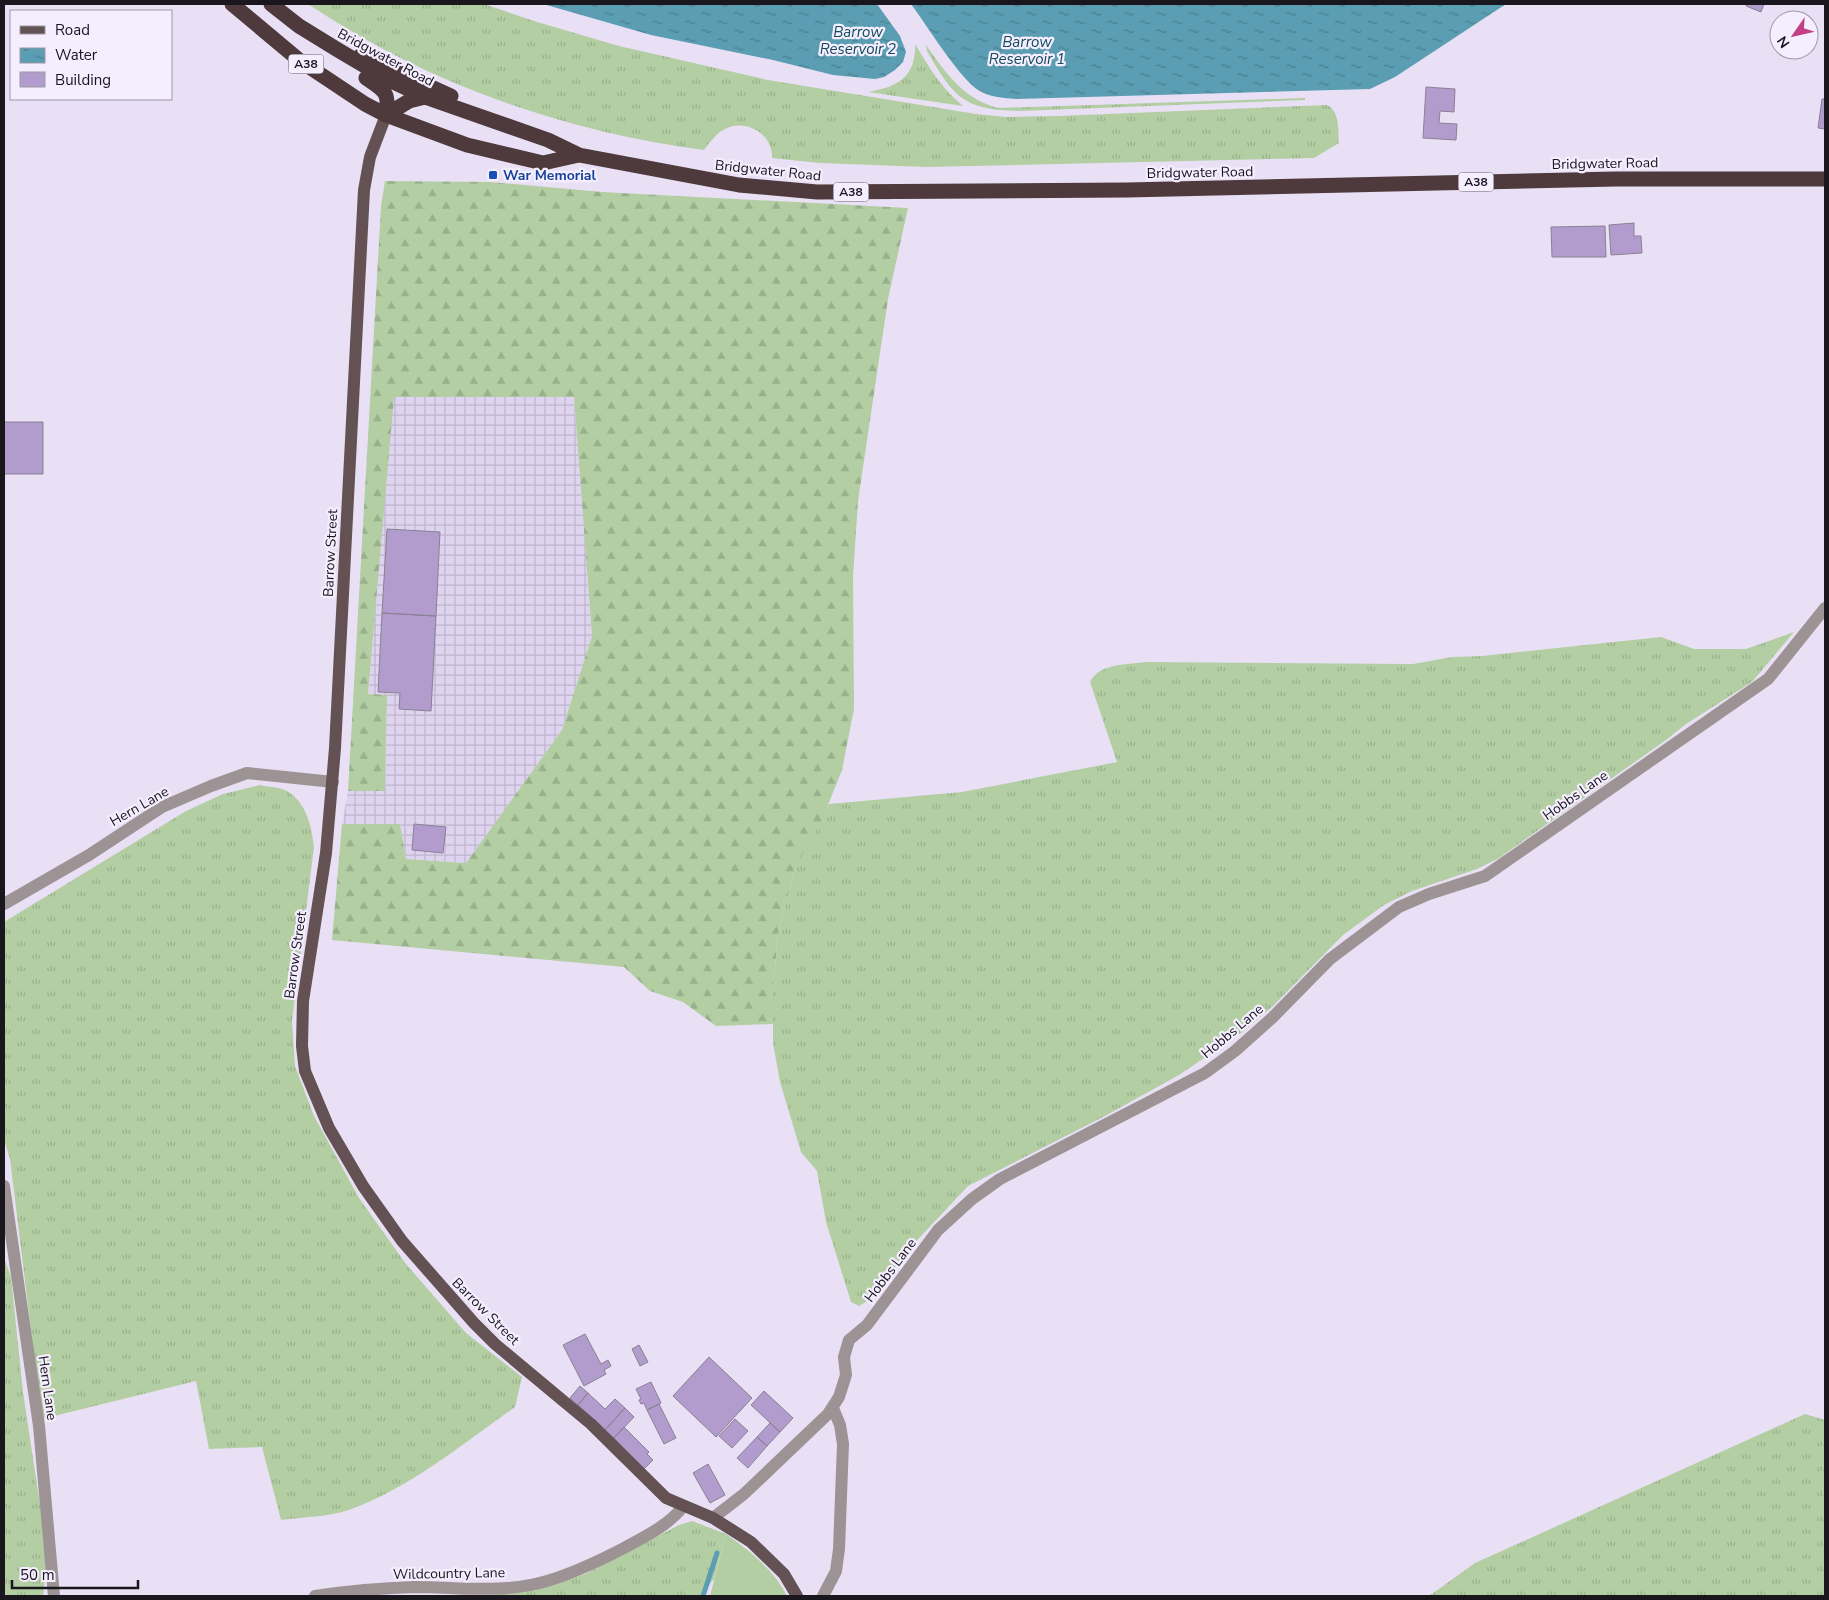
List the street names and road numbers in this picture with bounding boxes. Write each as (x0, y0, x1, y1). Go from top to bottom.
street label: Bridgwater Road (334, 24, 437, 91)
road number: A38 (288, 54, 324, 74)
street label: Bridgwater Road (1552, 153, 1658, 174)
street label: Bridgwater Road (714, 155, 822, 186)
street label: Bridgwater Road (1147, 162, 1253, 183)
road number: A38 (1458, 172, 1494, 192)
road number: A38 (834, 182, 868, 202)
street label: Barrow Street (319, 508, 342, 598)
street label: Hobbs Lane (1539, 766, 1612, 825)
street label: Hern Lane (106, 782, 172, 831)
street label: Barrow Street (280, 910, 311, 1000)
street label: Hobbs Lane (1197, 1000, 1267, 1063)
street label: Hobbs Lane (860, 1234, 921, 1306)
street label: Barrow Street (448, 1273, 524, 1349)
street label: Hern Lane (34, 1355, 61, 1422)
street label: Wildcountry Lane (393, 1563, 505, 1584)

